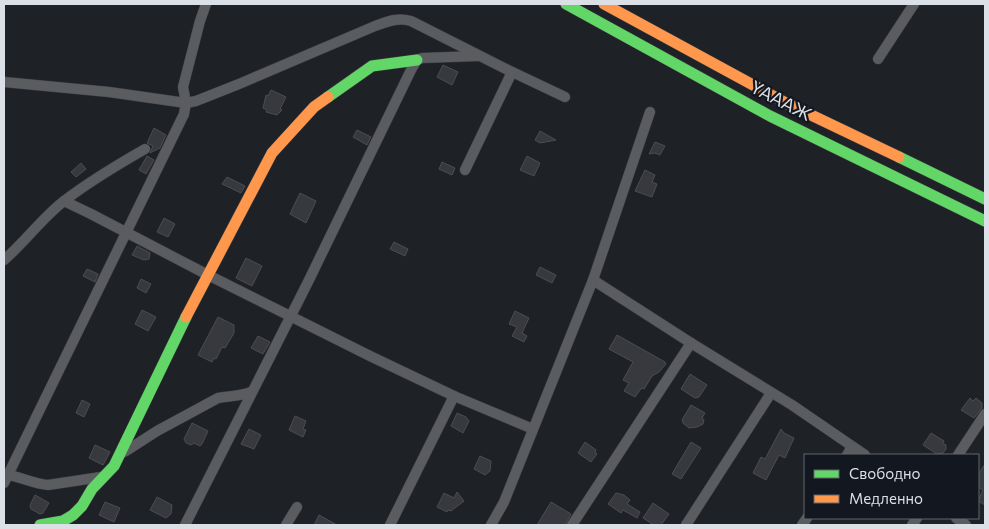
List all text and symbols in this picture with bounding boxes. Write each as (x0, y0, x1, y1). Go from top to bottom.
street label: ҮАААЖ (747, 75, 816, 125)
legend (804, 454, 979, 519)
text: Свободно (849, 464, 920, 482)
text: Медленно (849, 489, 923, 507)

